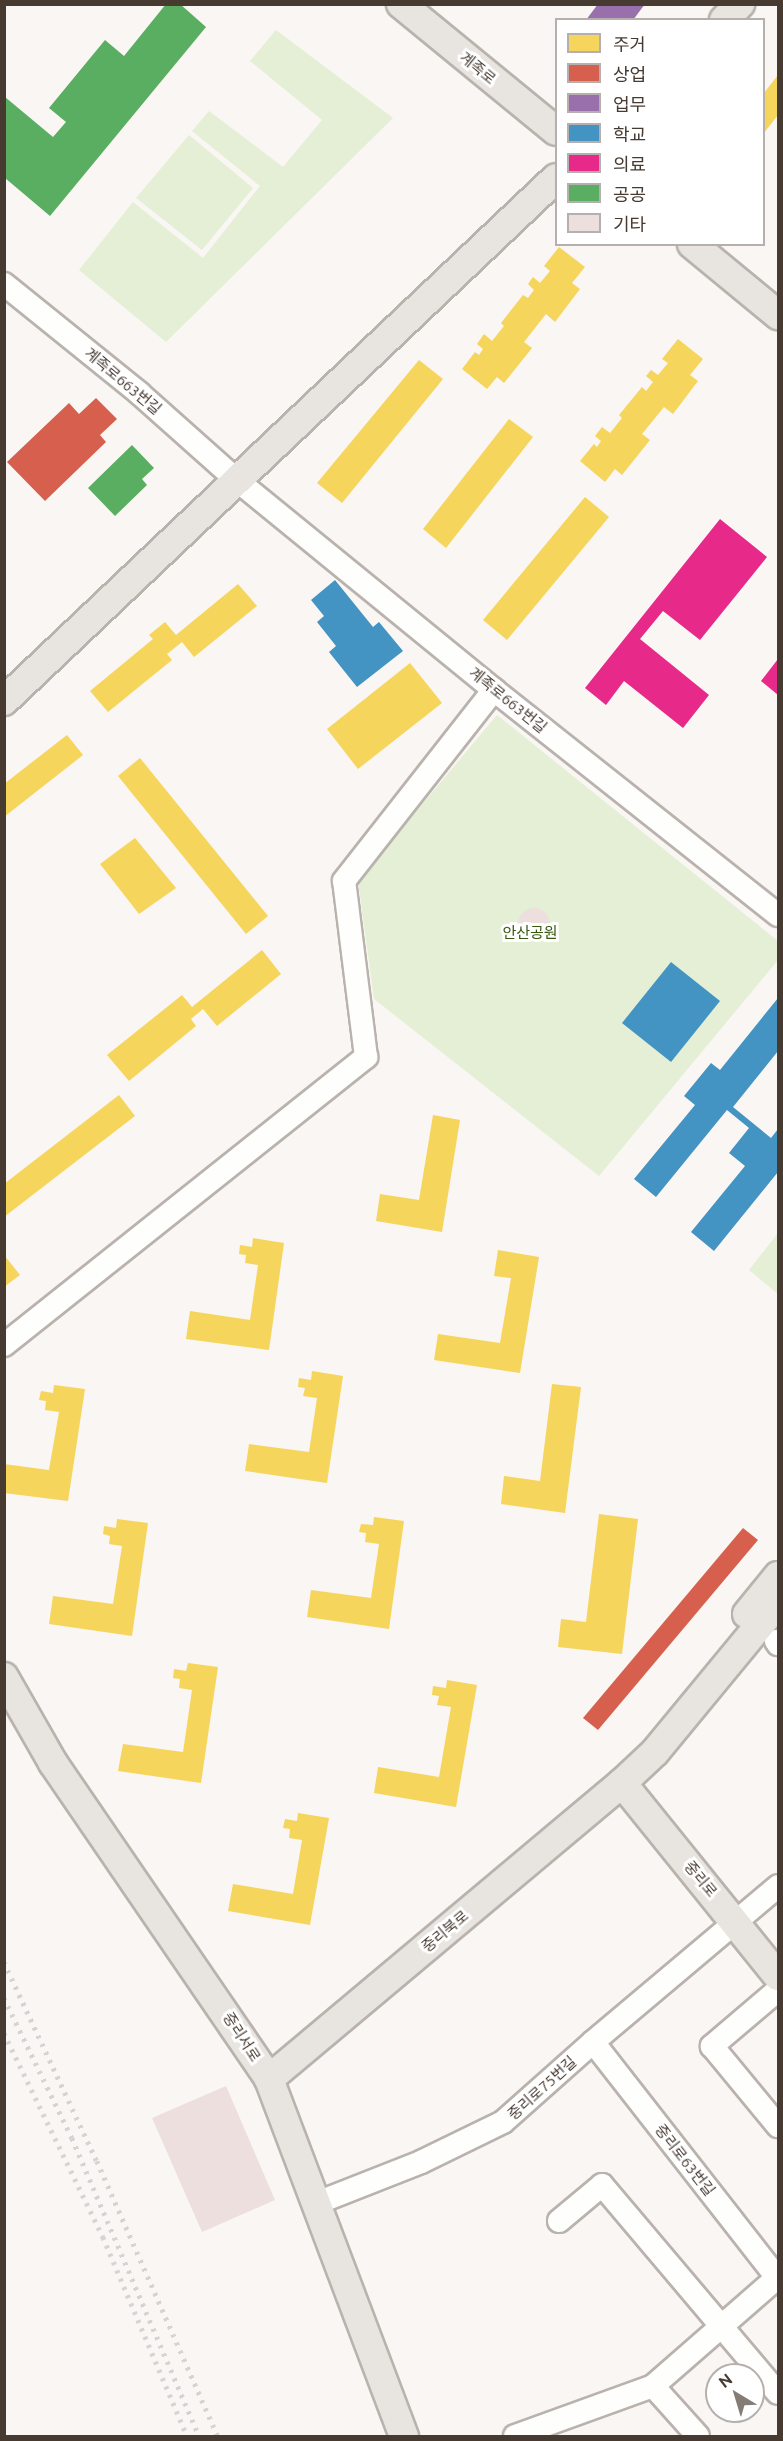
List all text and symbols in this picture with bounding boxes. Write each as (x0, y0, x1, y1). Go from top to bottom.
legend (555, 18, 765, 246)
text: 주거 (613, 34, 646, 54)
street label: 계족로 (456, 48, 500, 88)
text: 상업 (613, 64, 646, 84)
text: 업무 (613, 94, 646, 114)
text: 학교 (613, 124, 646, 144)
text: 의료 (613, 154, 646, 174)
text: 공공 (613, 184, 646, 204)
text: 기타 (613, 214, 646, 234)
street label: 계족로663번길 (81, 344, 165, 418)
street label: 계족로663번길 (466, 663, 550, 737)
park label: 안산공원 (502, 924, 558, 942)
street label: 중리로 (681, 1857, 721, 1901)
street label: 중리북로 (418, 1906, 472, 1956)
street label: 중리서로 (219, 2009, 265, 2065)
street label: 중리로75번길 (504, 2053, 580, 2123)
street label: 중리로63번길 (651, 2121, 719, 2199)
north arrow (705, 2363, 765, 2423)
text: N (715, 2370, 735, 2391)

